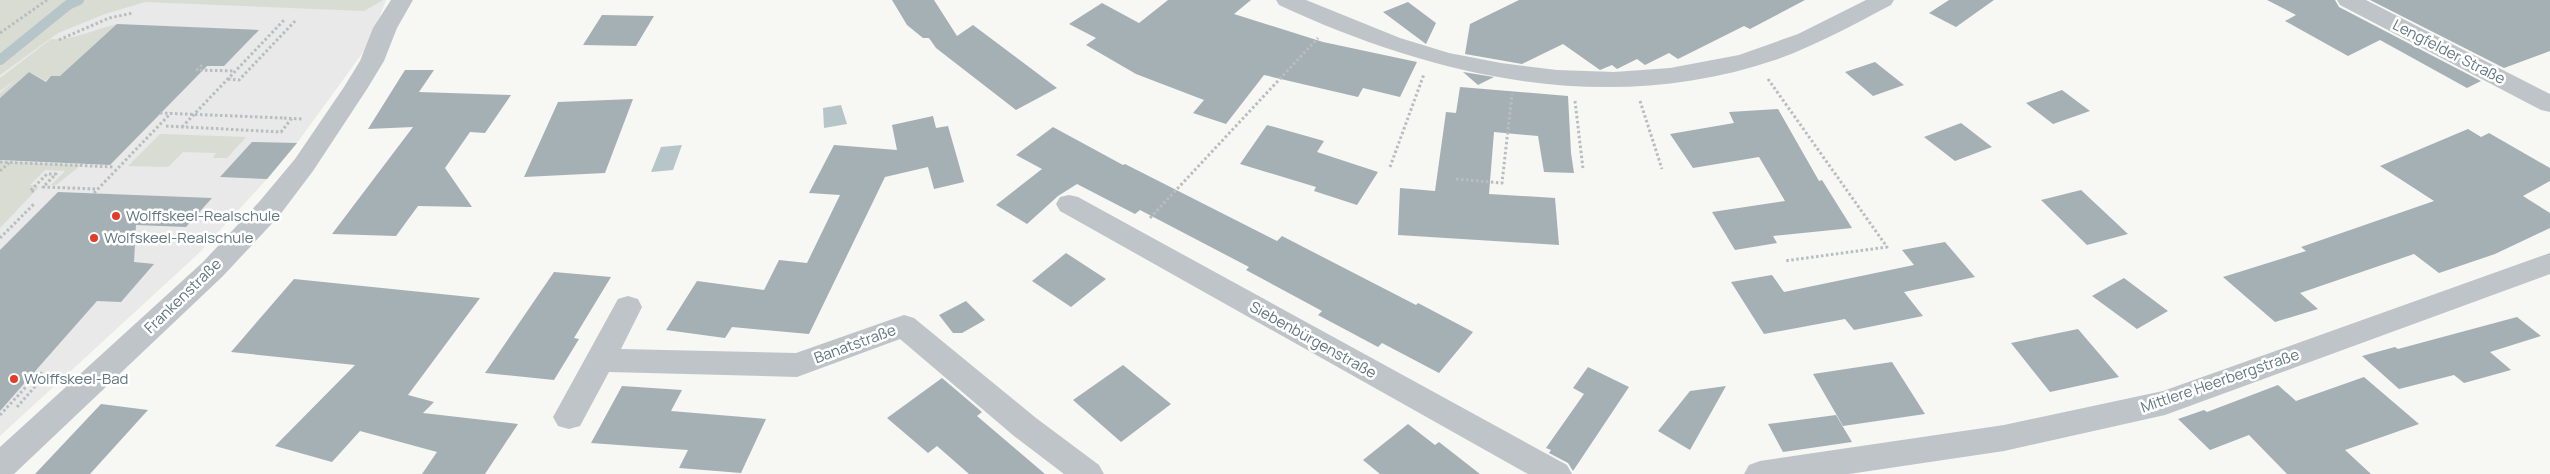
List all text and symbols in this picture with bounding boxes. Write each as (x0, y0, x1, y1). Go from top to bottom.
street label: Lengfelder Straße (2389, 14, 2509, 89)
place label: Wolffskeel-Realschule (126, 205, 280, 226)
marker: Wolffskeel-Realschule (110, 210, 122, 222)
place label: Wolfskeel-Realschule (104, 227, 254, 248)
marker: Wolfskeel-Realschule (88, 232, 100, 244)
street label: Frankenstraße (139, 253, 226, 338)
street label: Siebenbürgenstraße (1246, 296, 1381, 383)
street label: Banatstraße (811, 319, 899, 368)
street label: Mittlere Heerbergstraße (2138, 343, 2302, 418)
place label: Wolffskeel-Bad (24, 368, 128, 389)
marker: Wolffskeel-Bad (8, 373, 20, 385)

